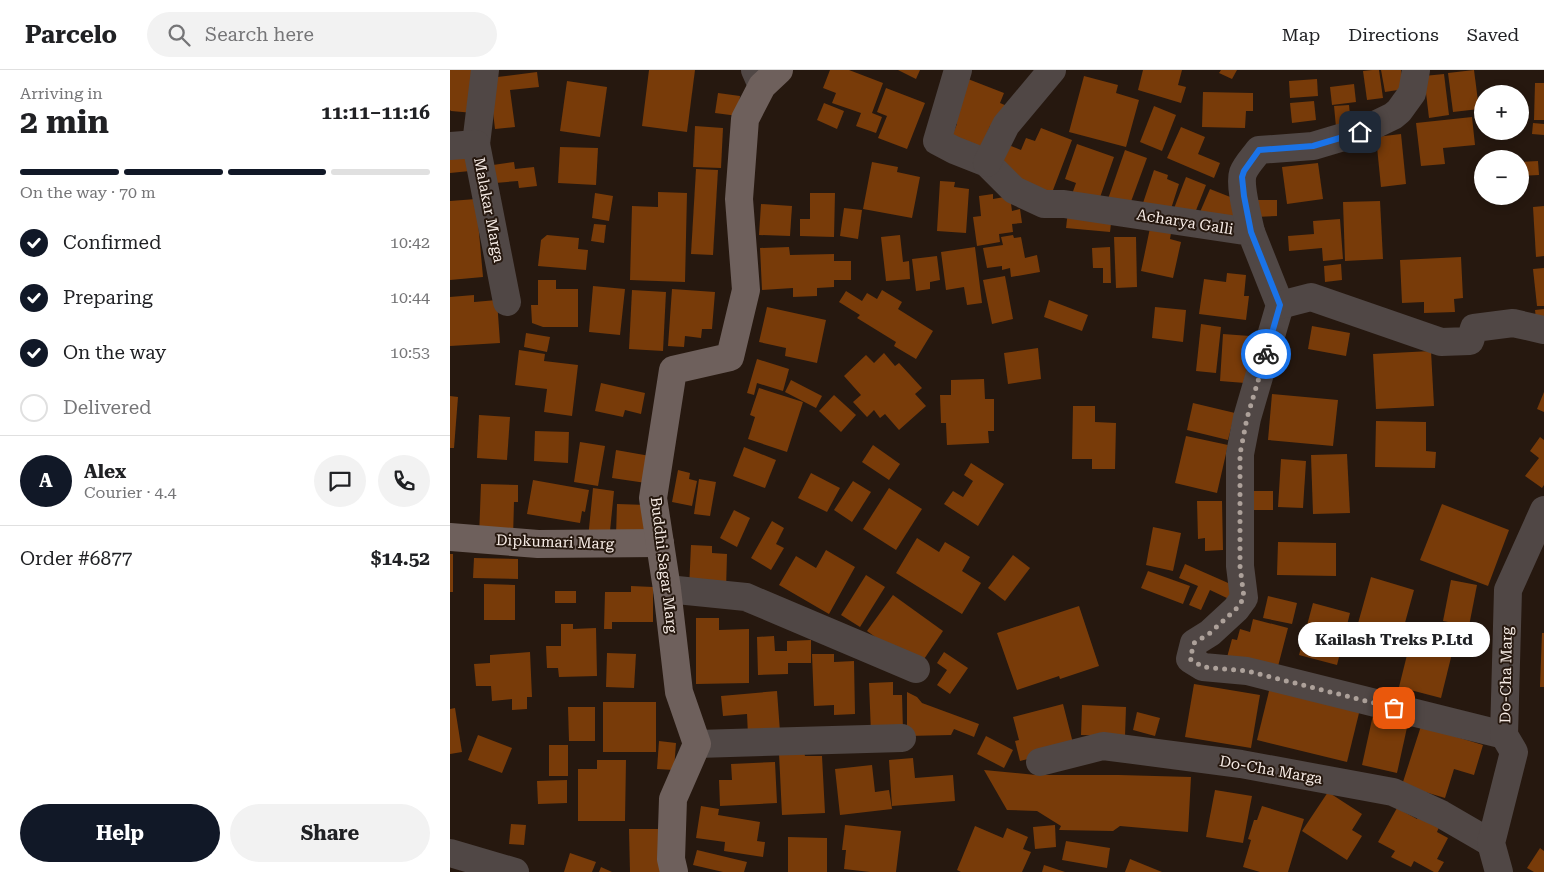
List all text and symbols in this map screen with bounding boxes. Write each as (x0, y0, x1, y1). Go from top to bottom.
search box (147, 12, 497, 57)
text: Parcelo (25, 21, 117, 49)
icon: search (165, 21, 193, 49)
text: Search here (205, 23, 314, 46)
text: Map (1282, 24, 1320, 45)
text: Directions (1348, 24, 1439, 45)
text: Saved (1467, 24, 1519, 45)
text: Arriving in (20, 84, 103, 103)
map controls (1474, 85, 1529, 205)
button: + (1474, 85, 1529, 140)
text: 11:11–11:16 (321, 101, 430, 124)
text: 2 min (20, 103, 109, 141)
pin (1339, 111, 1381, 153)
icon: home (1346, 118, 1374, 146)
button: − (1474, 150, 1529, 205)
street label: Malakar Marga (470, 156, 508, 264)
text: On the way · 70 m (20, 183, 156, 202)
street label: Acharya Galli (1135, 205, 1235, 239)
icon: check (20, 229, 48, 257)
text: Confirmed (63, 231, 161, 254)
text: 10:42 (390, 233, 430, 252)
icon: check (20, 284, 48, 312)
text: Preparing (63, 286, 153, 309)
text: 10:44 (390, 288, 430, 307)
courier (1241, 329, 1291, 379)
icon: check (20, 339, 48, 367)
icon: bike (1252, 340, 1280, 368)
text: On the way (63, 341, 166, 364)
text: 10:53 (390, 343, 430, 362)
text: Delivered (63, 396, 151, 419)
button: chat (314, 455, 366, 507)
button: phone (378, 455, 430, 507)
text: Alex (84, 460, 126, 483)
text: A (39, 469, 53, 492)
text: Courier · 4.4 (84, 483, 177, 502)
street label: Buddhi Sagar Marg (647, 496, 681, 635)
street label: Dipkumari Marg (496, 531, 615, 553)
text: Order #6877 (20, 547, 132, 570)
text: $14.52 (371, 547, 430, 570)
callout: Kailash Treks P.Ltd (1298, 623, 1490, 658)
street label: Do-Cha Marg (1496, 626, 1516, 723)
text: Kailash Treks P.Ltd (1315, 630, 1473, 649)
pin (1373, 687, 1415, 729)
icon: bag (1380, 694, 1408, 722)
street label: Do-Cha Marga (1218, 752, 1324, 788)
button: Help (20, 804, 220, 862)
button: Share (230, 804, 430, 862)

